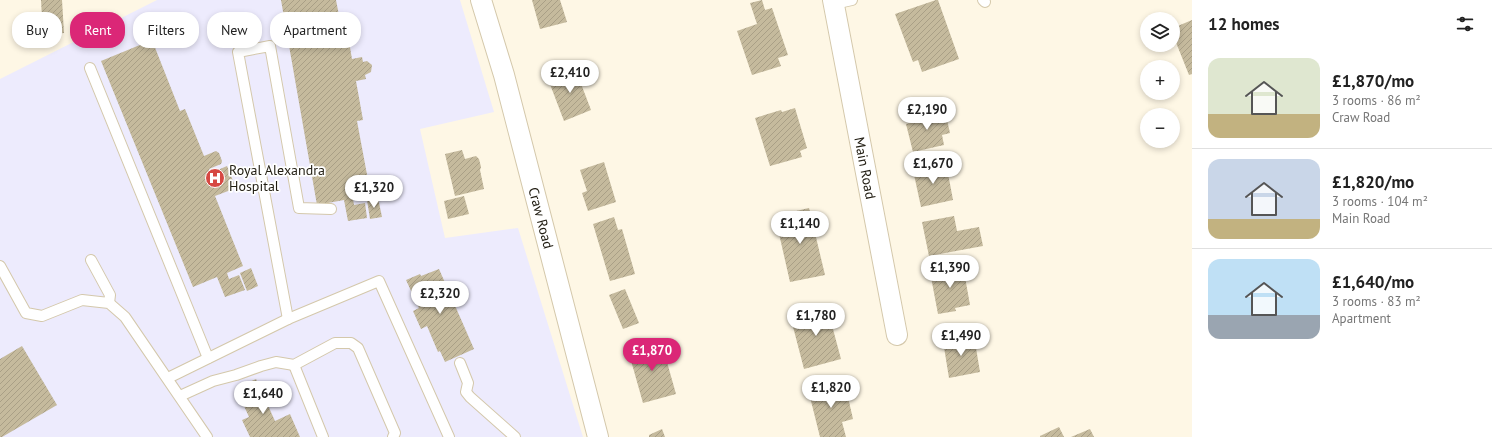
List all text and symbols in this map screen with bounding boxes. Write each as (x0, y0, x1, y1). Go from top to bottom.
chip: Buy (12, 12, 62, 48)
chip: Rent (70, 12, 125, 48)
chip: Filters (133, 12, 199, 48)
chip: New (207, 12, 262, 48)
chip: Apartment (270, 12, 361, 48)
map controls (1140, 12, 1180, 148)
button: layers (1140, 12, 1180, 52)
text: 12 homes (1208, 13, 1279, 35)
icon: filters (1454, 13, 1476, 35)
pin: £2,410 (537, 60, 603, 94)
button: + (1140, 60, 1180, 100)
text: £2,410 (550, 64, 590, 81)
text: £1,870/mo (1332, 70, 1414, 92)
icon: home (1240, 74, 1288, 122)
text: 3 rooms · 86 m² (1332, 92, 1421, 109)
pin: £2,190 (894, 97, 960, 131)
text: £2,190 (907, 101, 947, 118)
button: − (1140, 108, 1180, 148)
text: Craw Road (1332, 109, 1390, 126)
street label: Main Road (850, 135, 880, 201)
pin: £1,670 (900, 151, 966, 185)
text: £1,670 (913, 155, 953, 172)
place label: Royal Alexandra Hospital (229, 161, 325, 195)
hospital icon: Royal Alexandra Hospital (204, 167, 226, 189)
text: £1,820/mo (1332, 171, 1414, 193)
pin: £1,320 (341, 175, 407, 209)
icon: home (1240, 175, 1288, 223)
text: £1,320 (354, 179, 394, 196)
street label: Craw Road (524, 185, 558, 251)
text: 3 rooms · 104 m² (1332, 193, 1428, 210)
text: Main Road (1332, 210, 1390, 227)
pin: £1,140 (767, 211, 833, 245)
text: £1,140 (780, 215, 820, 232)
pin: £1,390 (917, 255, 983, 289)
text: £1,390 (930, 259, 970, 276)
text: £1,640/mo (1332, 271, 1414, 293)
icon: home (1240, 275, 1288, 323)
pin: £2,320 (407, 281, 473, 315)
text: £2,320 (420, 285, 460, 302)
text: 3 rooms · 83 m² (1332, 293, 1421, 310)
pin: £1,780 (783, 303, 849, 337)
text: £1,780 (796, 307, 836, 324)
text: Apartment (1332, 310, 1391, 327)
pin: £1,490 (928, 323, 994, 357)
text: £1,490 (941, 327, 981, 344)
pin: £1,870 (619, 338, 685, 372)
text: £1,870 (632, 342, 672, 359)
pin: £1,820 (798, 375, 864, 409)
text: £1,820 (811, 379, 851, 396)
pin: £1,640 (230, 381, 296, 415)
text: £1,640 (243, 385, 283, 402)

